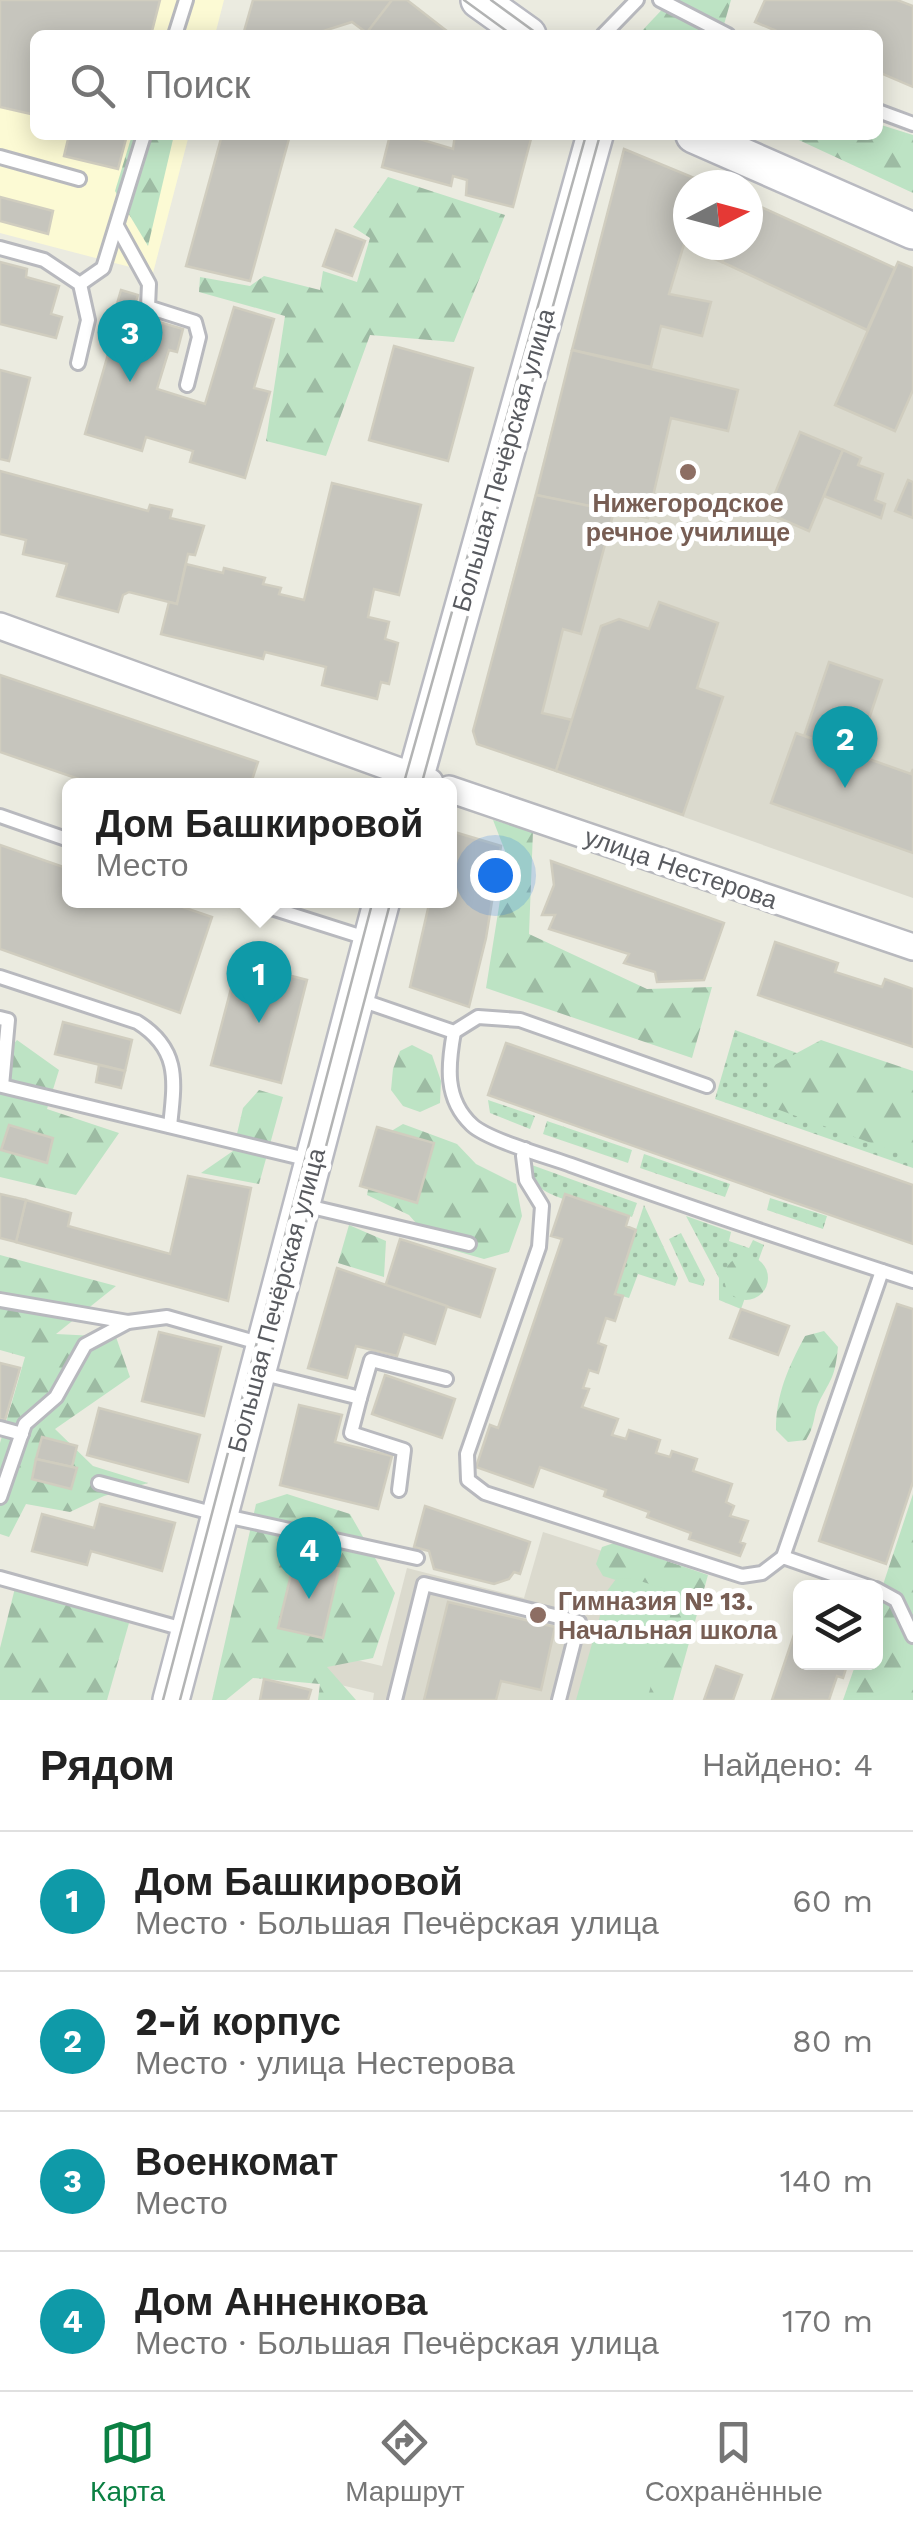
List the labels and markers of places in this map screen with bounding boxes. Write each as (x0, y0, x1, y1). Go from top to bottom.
pin: 3 (98, 300, 162, 382)
marker: Нижегородское речное училище (677, 461, 699, 483)
place label: Нижегородское речное училище (586, 489, 790, 547)
pin: 2 (812, 706, 878, 788)
pin: 1 (226, 940, 292, 1023)
pin: 4 (276, 1516, 342, 1599)
place label: Гимназия № 13. Начальная школа (558, 1587, 778, 1645)
marker: Гимназия № 13. Начальная школа (527, 1604, 549, 1626)

